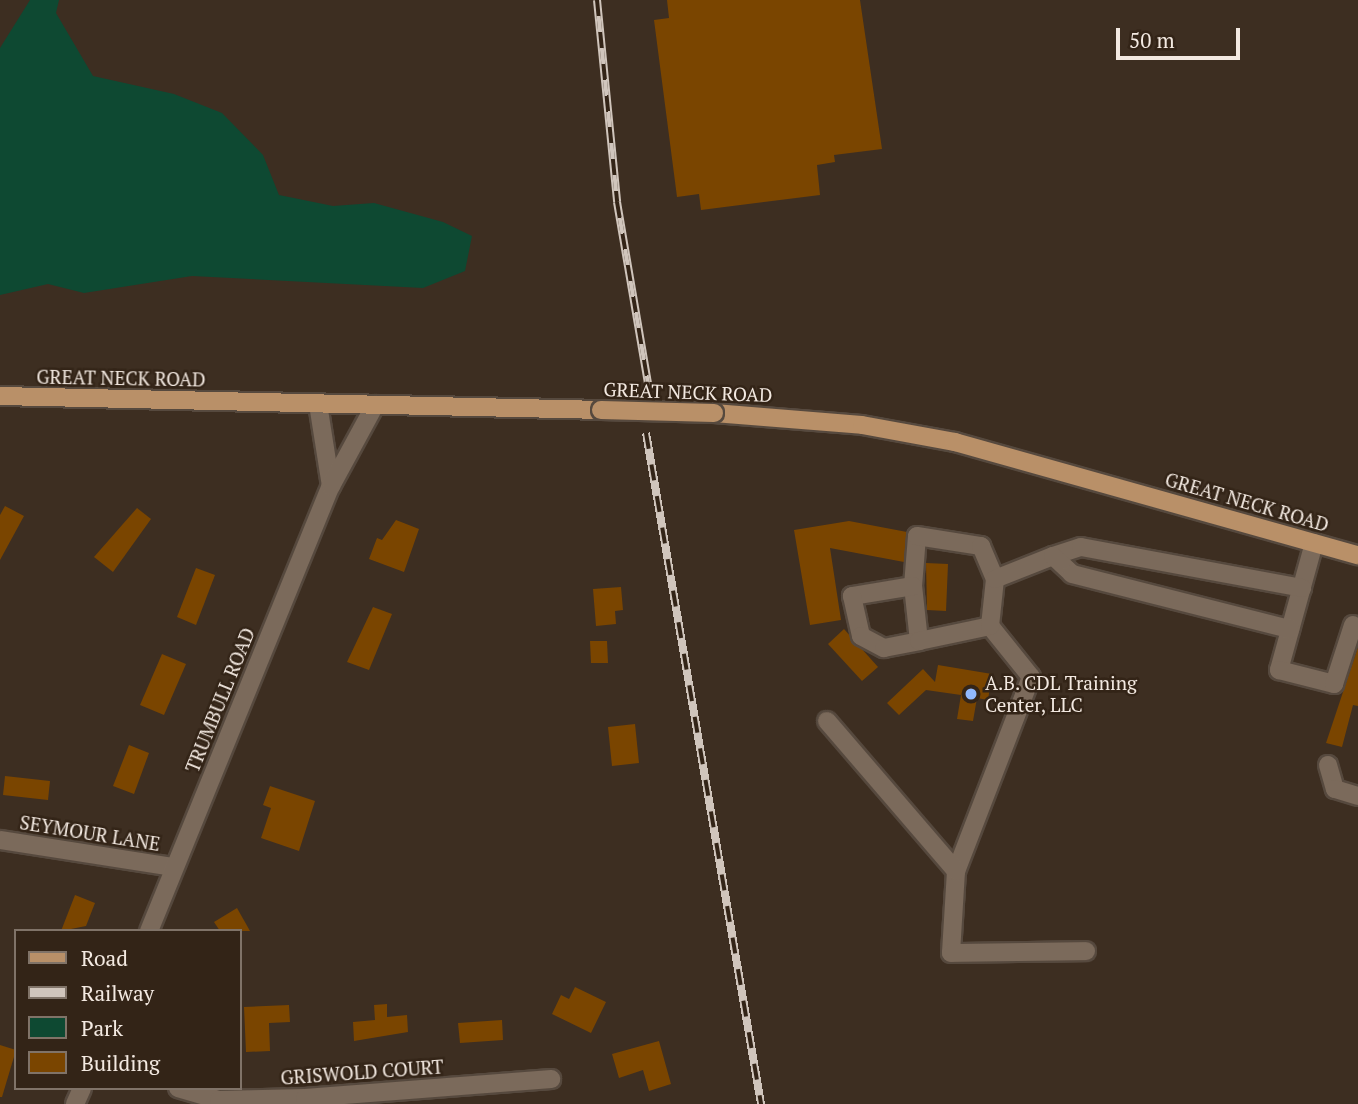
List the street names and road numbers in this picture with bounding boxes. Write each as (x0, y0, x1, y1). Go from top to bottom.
street label: GREAT NECK ROAD (36, 365, 206, 391)
street label: GREAT NECK ROAD (603, 378, 773, 406)
street label: GREAT NECK ROAD (1163, 468, 1331, 536)
street label: TRUMBULL ROAD (181, 624, 259, 776)
street label: SEYMOUR LANE (18, 811, 162, 855)
street label: GRISWOLD COURT (280, 1055, 444, 1089)

